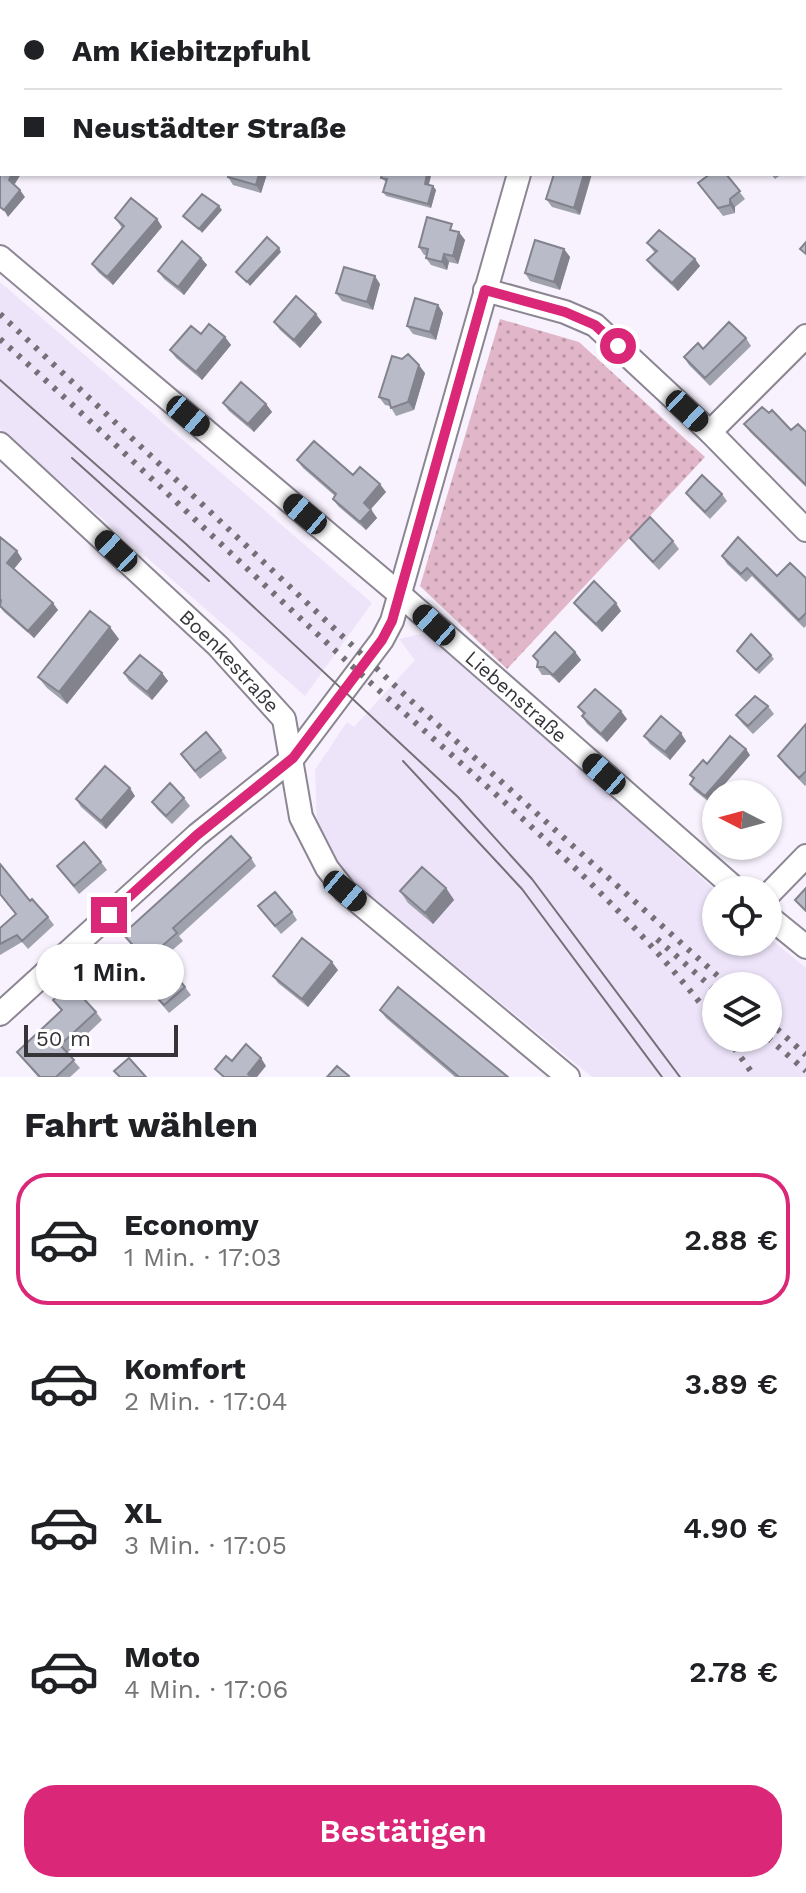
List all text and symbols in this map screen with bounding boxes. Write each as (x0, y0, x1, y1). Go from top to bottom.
text: Am Kiebitzpfuhl (72, 33, 310, 68)
text: Neustädter Straße (72, 110, 346, 145)
route start (600, 328, 636, 364)
car (661, 386, 713, 436)
car (162, 391, 214, 441)
car (279, 489, 331, 539)
car (90, 526, 142, 576)
car (408, 600, 460, 650)
street label: Boenkestraße (175, 605, 284, 718)
street label: Liebenstraße (460, 645, 572, 748)
car (578, 749, 630, 799)
north arrow (702, 780, 782, 860)
map controls (702, 780, 782, 1052)
car (319, 866, 371, 916)
button: locate (702, 876, 782, 956)
route end (91, 897, 127, 933)
callout: 1 Min. (35, 943, 183, 999)
text: 1 Min. (74, 957, 146, 987)
button: layers (702, 972, 782, 1052)
scale bar (24, 1021, 178, 1057)
text: 50 m (36, 1026, 91, 1051)
text: Fahrt wählen (24, 1104, 258, 1146)
icon: car (28, 1203, 100, 1275)
text: Economy (124, 1207, 259, 1242)
text: 2.88 € (684, 1222, 778, 1257)
text: 1 Min. · 17:03 (124, 1242, 281, 1272)
icon: car (28, 1347, 100, 1419)
text: Komfort (124, 1351, 246, 1386)
text: 3.89 € (684, 1366, 778, 1401)
text: 2 Min. · 17:04 (124, 1386, 288, 1416)
icon: car (28, 1491, 100, 1563)
text: XL (124, 1495, 162, 1530)
text: 4.90 € (683, 1510, 778, 1545)
text: 3 Min. · 17:05 (124, 1530, 287, 1560)
icon: car (28, 1635, 100, 1707)
text: Moto (124, 1639, 200, 1674)
text: 2.78 € (689, 1654, 778, 1689)
text: 4 Min. · 17:06 (124, 1674, 288, 1704)
button: Bestätigen (24, 1785, 782, 1877)

